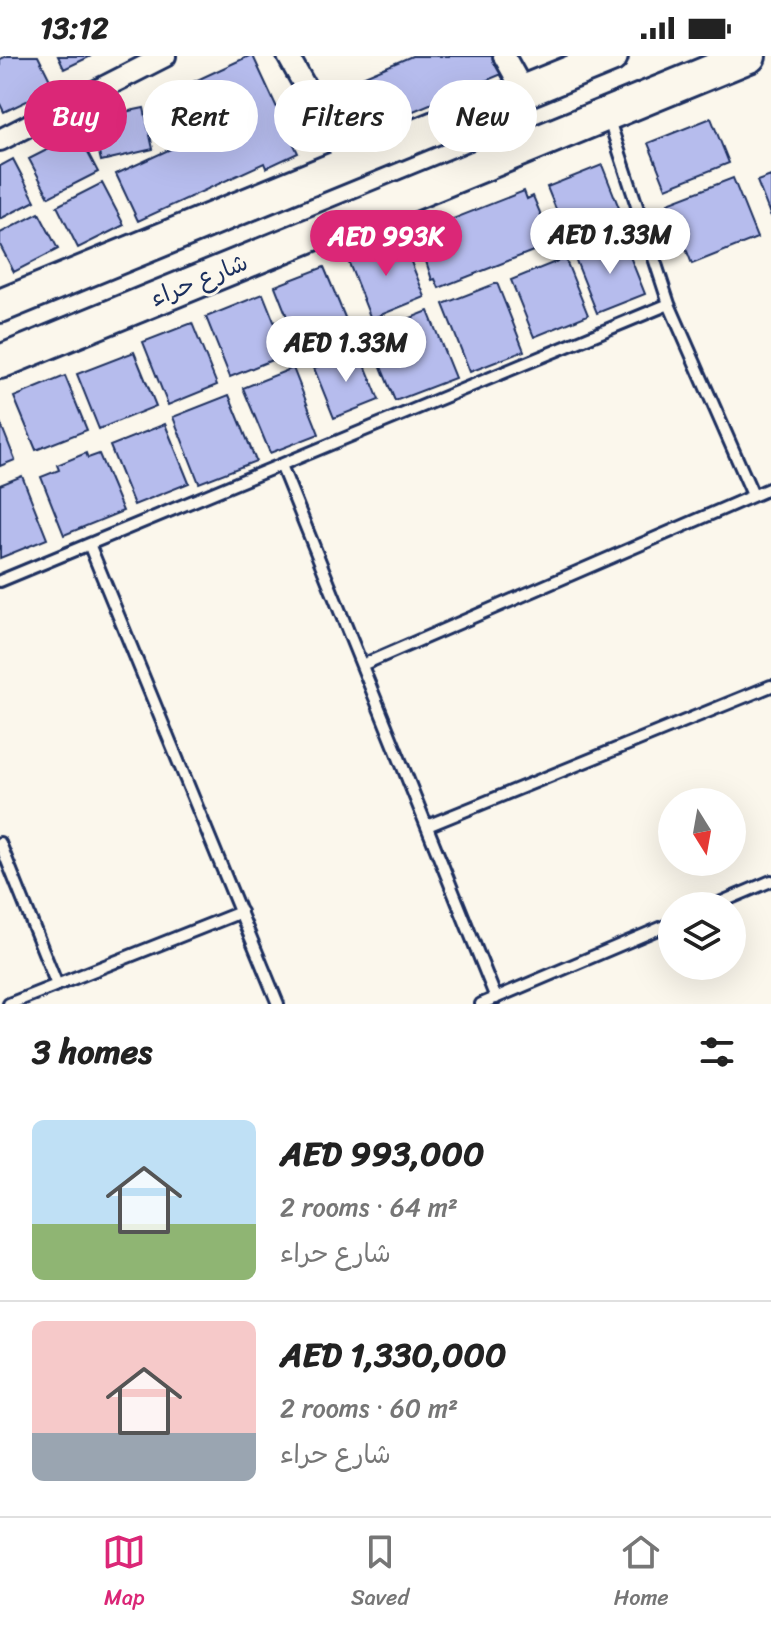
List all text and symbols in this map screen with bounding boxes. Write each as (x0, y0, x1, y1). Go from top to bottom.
text: 13:12 (40, 1, 109, 55)
chip: Buy (24, 80, 127, 152)
chip: Rent (143, 80, 258, 152)
chip: Filters (274, 80, 412, 152)
chip: New (428, 80, 537, 152)
pin: AED 1.33M (518, 208, 702, 276)
pin: AED 993K (303, 210, 469, 278)
text: AED 1.33M (548, 211, 672, 257)
text: AED 993K (328, 213, 444, 259)
street label: شارع حراء (144, 241, 254, 319)
pin: AED 1.33M (254, 316, 438, 384)
text: AED 1.33M (284, 319, 408, 365)
north arrow (658, 788, 746, 876)
map controls (658, 788, 746, 980)
button: layers (658, 892, 746, 980)
text: 3 homes (32, 1022, 152, 1082)
icon: filters (695, 1030, 739, 1074)
text: AED 993,000 (280, 1124, 484, 1184)
icon: home (96, 1152, 192, 1248)
text: 2 rooms · 64 m² (280, 1184, 458, 1230)
text: شارع حراء (280, 1230, 391, 1276)
text: AED 1,330,000 (280, 1325, 507, 1385)
icon: home (96, 1353, 192, 1449)
text: 2 rooms · 60 m² (280, 1385, 458, 1431)
text: شارع حراء (280, 1431, 391, 1477)
tab: Map (102, 1530, 146, 1617)
tab: Saved (351, 1530, 409, 1617)
tab: Home (614, 1530, 669, 1617)

